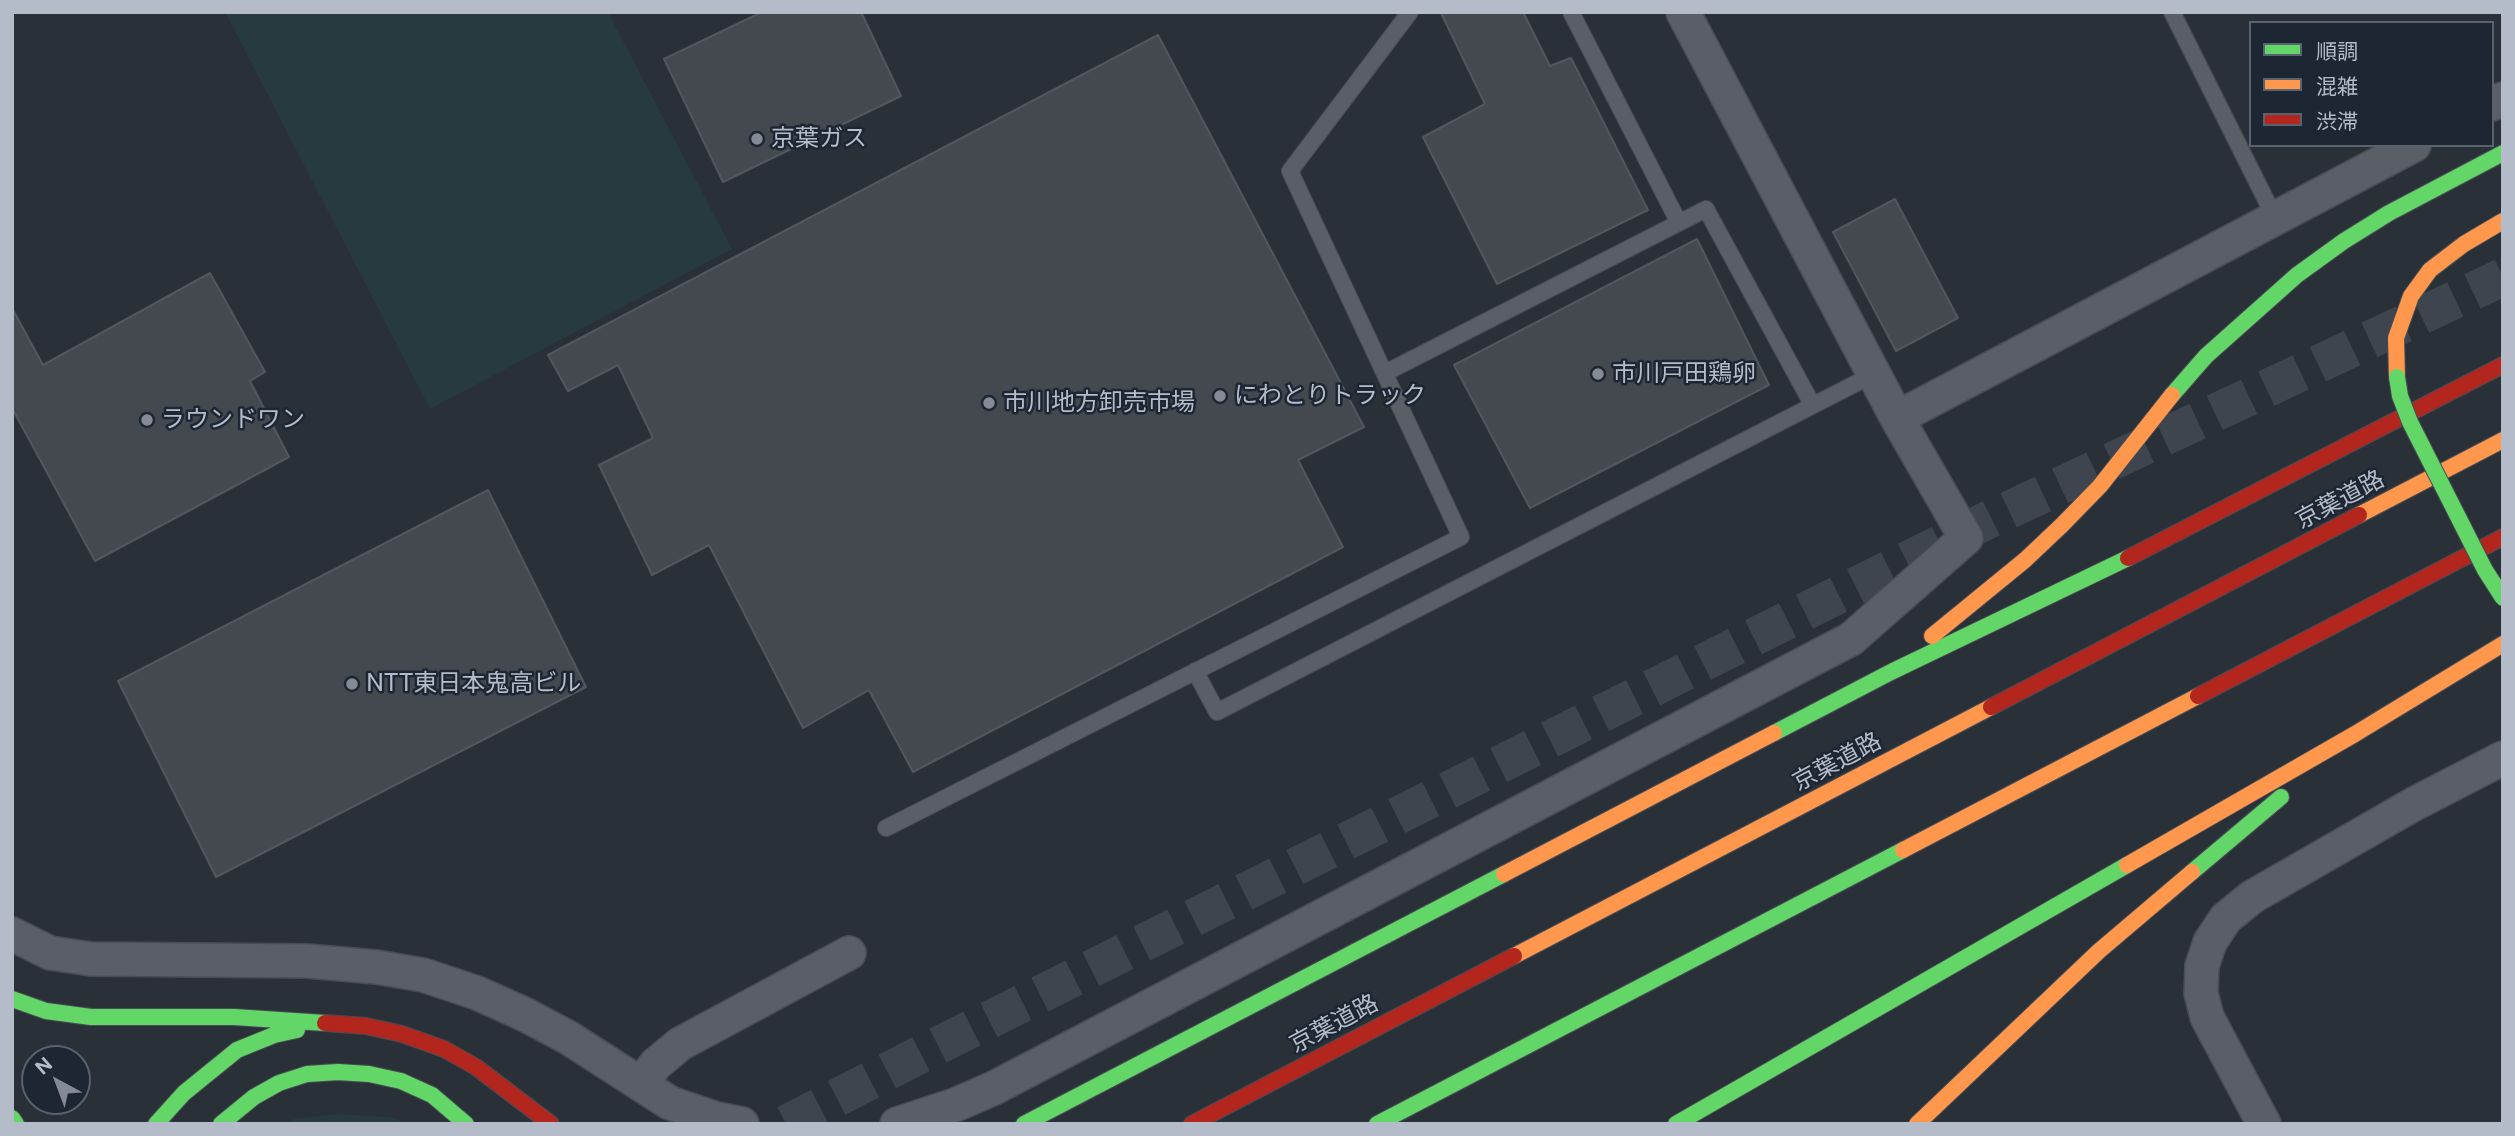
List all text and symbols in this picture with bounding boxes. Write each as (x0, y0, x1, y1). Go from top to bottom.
legend (2249, 21, 2494, 147)
text: 順調 (2316, 39, 2358, 64)
text: 混雑 (2316, 74, 2358, 99)
text: 渋滞 (2316, 109, 2358, 134)
place label: 京葉ガス (771, 125, 867, 153)
marker: 京葉ガス (749, 131, 765, 147)
place label: 市川戸田鶏卵 (1612, 360, 1756, 388)
marker: 市川戸田鶏卵 (1590, 366, 1606, 382)
place label: にわとりトラック (1234, 382, 1426, 410)
marker: にわとりトラック (1212, 388, 1228, 404)
place label: 市川地方卸売市場 (1003, 389, 1195, 417)
marker: 市川地方卸売市場 (981, 395, 997, 411)
place label: ラウンドワン (161, 406, 305, 434)
marker: ラウンドワン (139, 412, 155, 428)
street label: 京葉道路 (2291, 465, 2389, 535)
place label: NTT東日本鬼高ビル (366, 670, 581, 698)
marker: NTT東日本鬼高ビル (344, 676, 360, 692)
street label: 京葉道路 (1788, 727, 1886, 797)
street label: 京葉道路 (1285, 989, 1383, 1059)
north arrow (21, 1045, 91, 1115)
text: N (31, 1052, 56, 1079)

